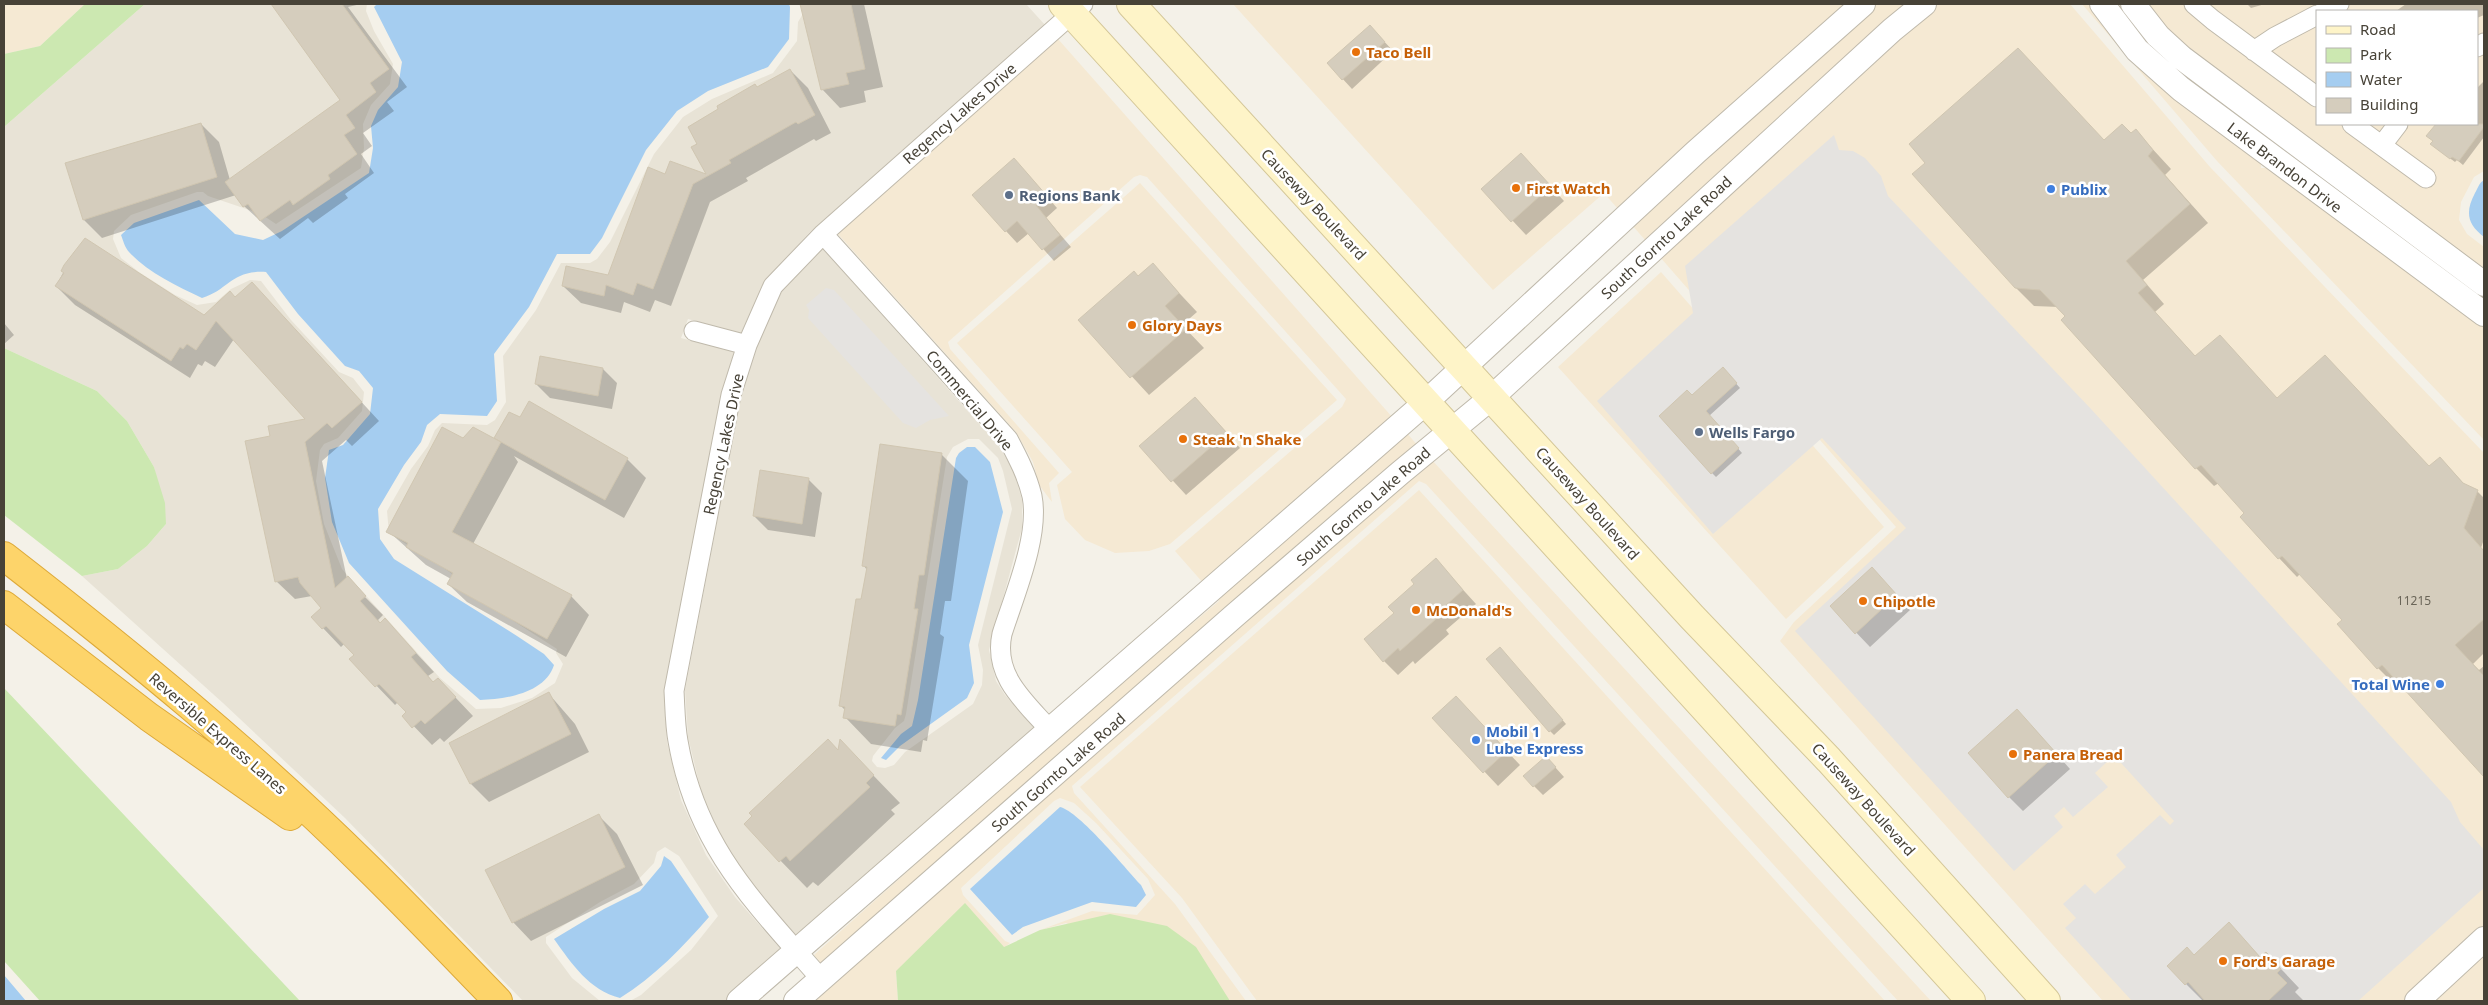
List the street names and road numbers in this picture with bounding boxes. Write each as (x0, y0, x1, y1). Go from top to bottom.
street label: Regency Lakes Drive (898, 58, 1020, 168)
street label: Lake Brandon Drive (2224, 117, 2346, 217)
street label: Causeway Boulevard (1257, 144, 1371, 264)
street label: South Gornto Lake Road (1596, 171, 1736, 303)
street label: Commercial Drive (922, 346, 1018, 454)
street label: Regency Lakes Drive (698, 371, 748, 517)
street label: South Gornto Lake Road (1292, 442, 1434, 570)
street label: Causeway Boulevard (1532, 442, 1644, 564)
street label: Reversible Express Lanes (145, 668, 291, 798)
street label: South Gornto Lake Road (987, 708, 1129, 836)
street label: Causeway Boulevard (1808, 738, 1920, 860)

